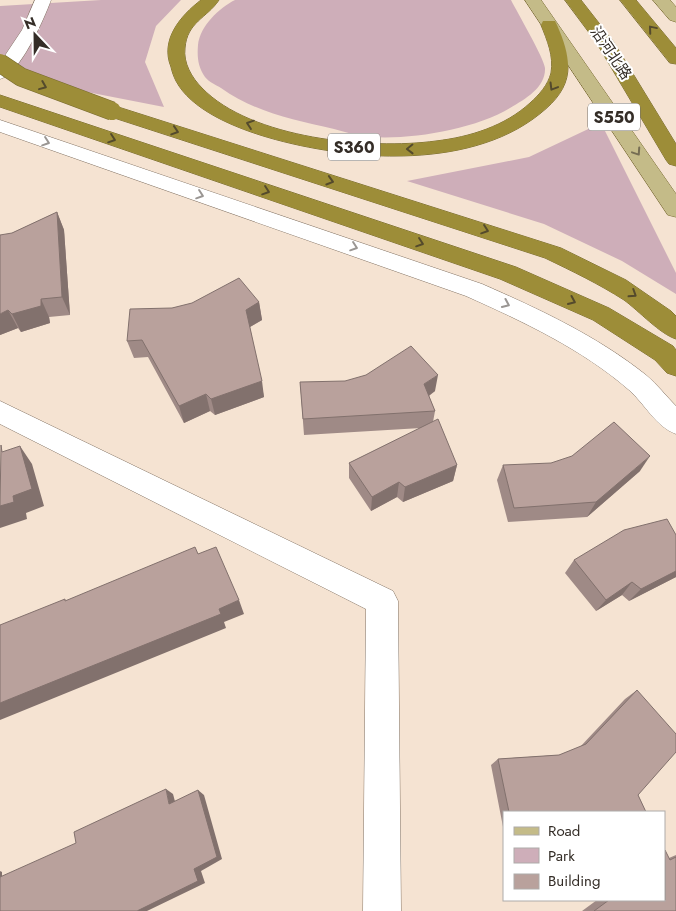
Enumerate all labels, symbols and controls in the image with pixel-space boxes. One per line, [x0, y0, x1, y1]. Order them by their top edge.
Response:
north arrow [10, 10, 60, 60]
text: N [21, 12, 39, 34]
street label: 沿河北路 [585, 22, 637, 84]
one-way arrow [650, 26, 658, 35]
one-way arrow [38, 79, 47, 90]
one-way arrow [550, 82, 560, 91]
road number: S550 [588, 104, 640, 130]
one-way arrow [246, 120, 255, 130]
one-way arrow [170, 126, 179, 136]
one-way arrow [108, 133, 116, 143]
road number: S360 [328, 134, 380, 160]
one-way arrow [41, 136, 50, 146]
one-way arrow [405, 144, 413, 154]
one-way arrow [631, 146, 640, 155]
one-way arrow [325, 176, 333, 186]
one-way arrow [262, 185, 270, 195]
one-way arrow [195, 189, 204, 199]
one-way arrow [480, 224, 489, 234]
one-way arrow [415, 237, 424, 247]
one-way arrow [349, 242, 357, 252]
one-way arrow [628, 288, 637, 298]
one-way arrow [567, 294, 576, 305]
one-way arrow [501, 298, 510, 309]
legend [503, 811, 666, 901]
text: Road [548, 820, 580, 842]
text: Park [548, 845, 575, 867]
text: Building [548, 870, 600, 892]

